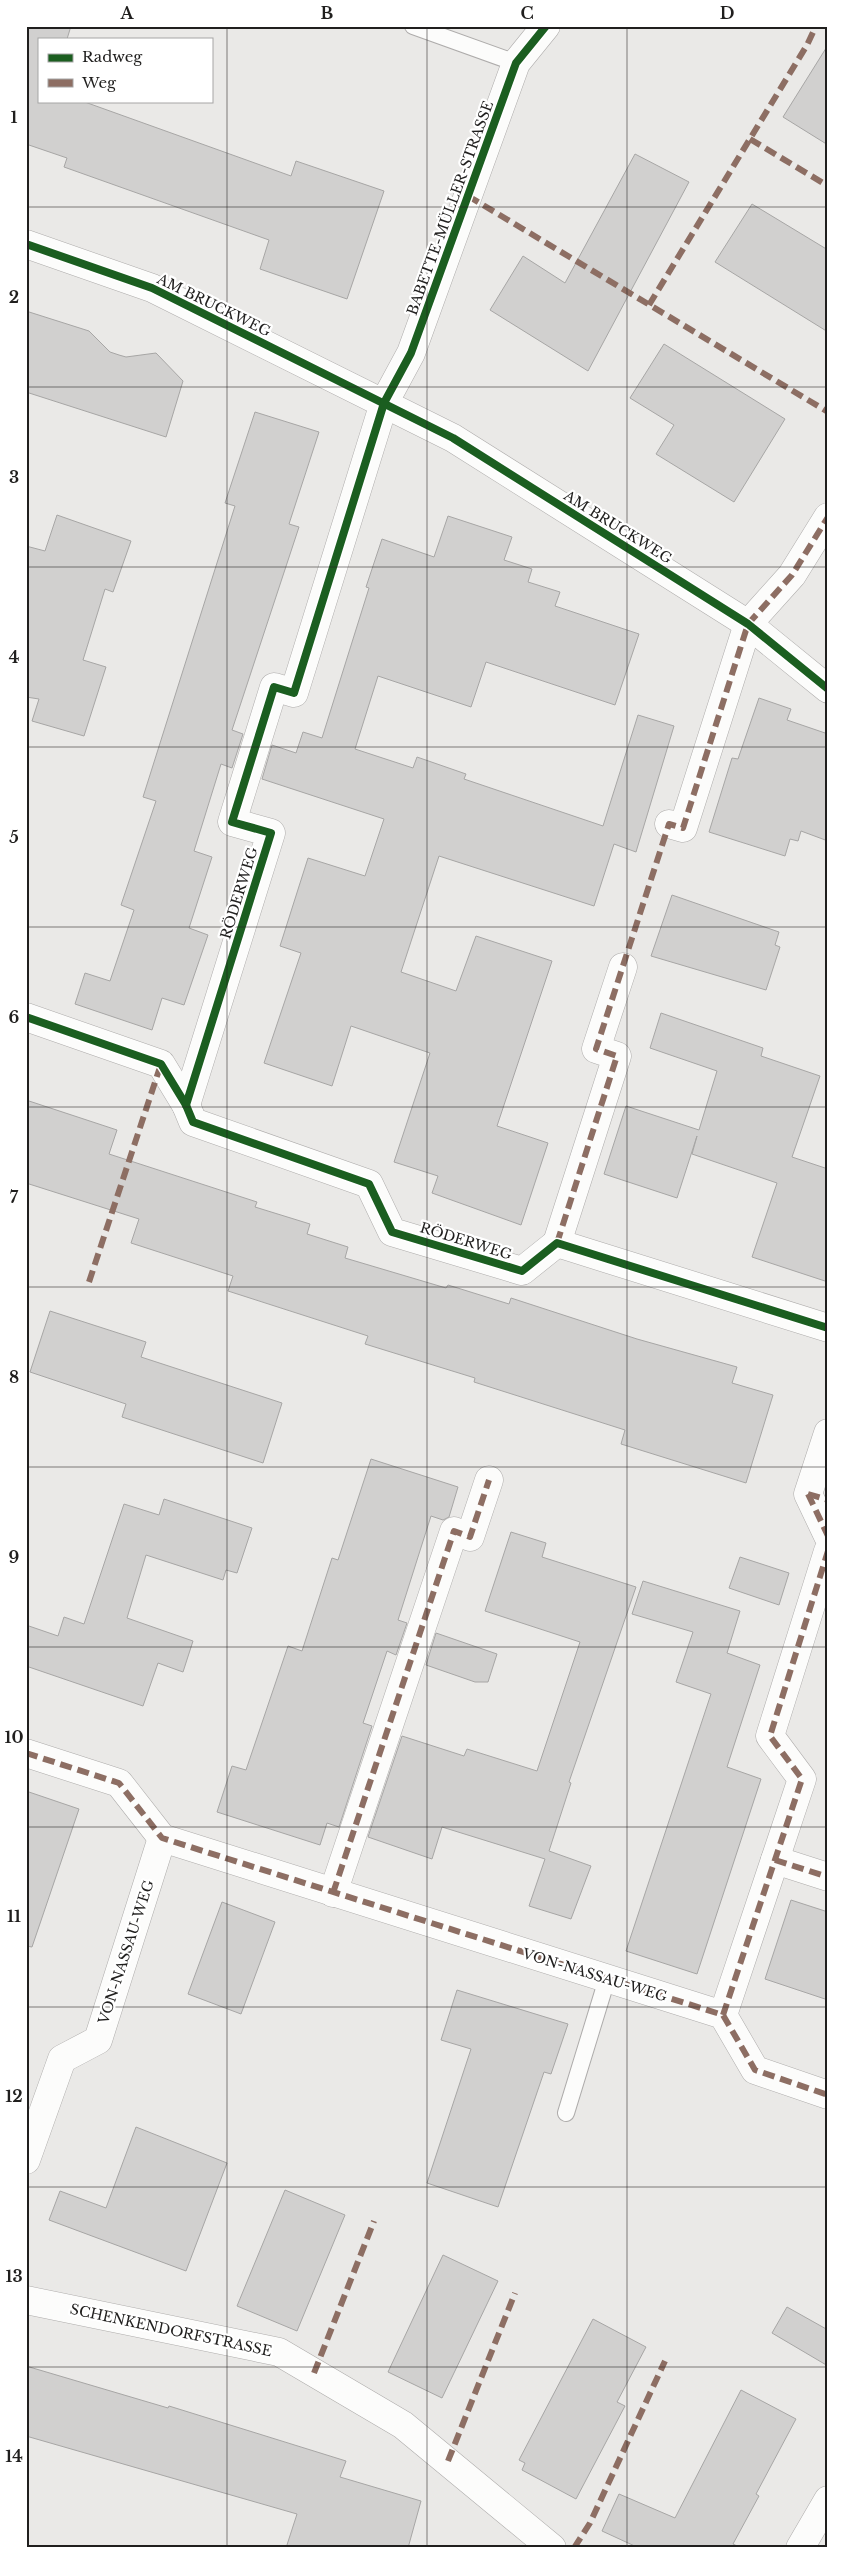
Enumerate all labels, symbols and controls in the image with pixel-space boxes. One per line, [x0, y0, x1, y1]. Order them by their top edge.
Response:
text: A [120, 3, 135, 23]
text: B [321, 3, 334, 23]
text: C [520, 3, 534, 23]
text: D [720, 3, 734, 23]
legend [38, 38, 212, 102]
text: Radweg [82, 47, 143, 66]
text: Weg [81, 73, 117, 92]
street label: BABETTE-MÜLLER-STRASSE [402, 98, 497, 318]
text: 1 [11, 107, 18, 127]
street label: AM BRUCKWEG [153, 269, 274, 340]
text: 2 [9, 287, 19, 307]
text: 3 [9, 467, 19, 487]
street label: AM BRUCKWEG [560, 486, 675, 568]
text: 4 [9, 647, 19, 667]
text: 5 [9, 827, 19, 847]
street label: RÖDERWEG [215, 844, 262, 941]
text: 6 [9, 1007, 20, 1027]
text: 7 [10, 1187, 19, 1207]
street label: RÖDERWEG [418, 1217, 515, 1264]
text: 8 [9, 1367, 19, 1387]
text: 9 [9, 1547, 20, 1567]
text: 10 [4, 1727, 24, 1747]
street label: VON-NASSAU-WEG [94, 1878, 158, 2027]
text: 11 [7, 1906, 21, 1926]
street label: VON-NASSAU-WEG [519, 1944, 670, 2006]
text: 12 [5, 2086, 23, 2106]
text: 13 [5, 2266, 23, 2286]
street label: SCHENKENDORFSTRASSE [68, 2300, 274, 2360]
text: 14 [5, 2446, 23, 2466]

